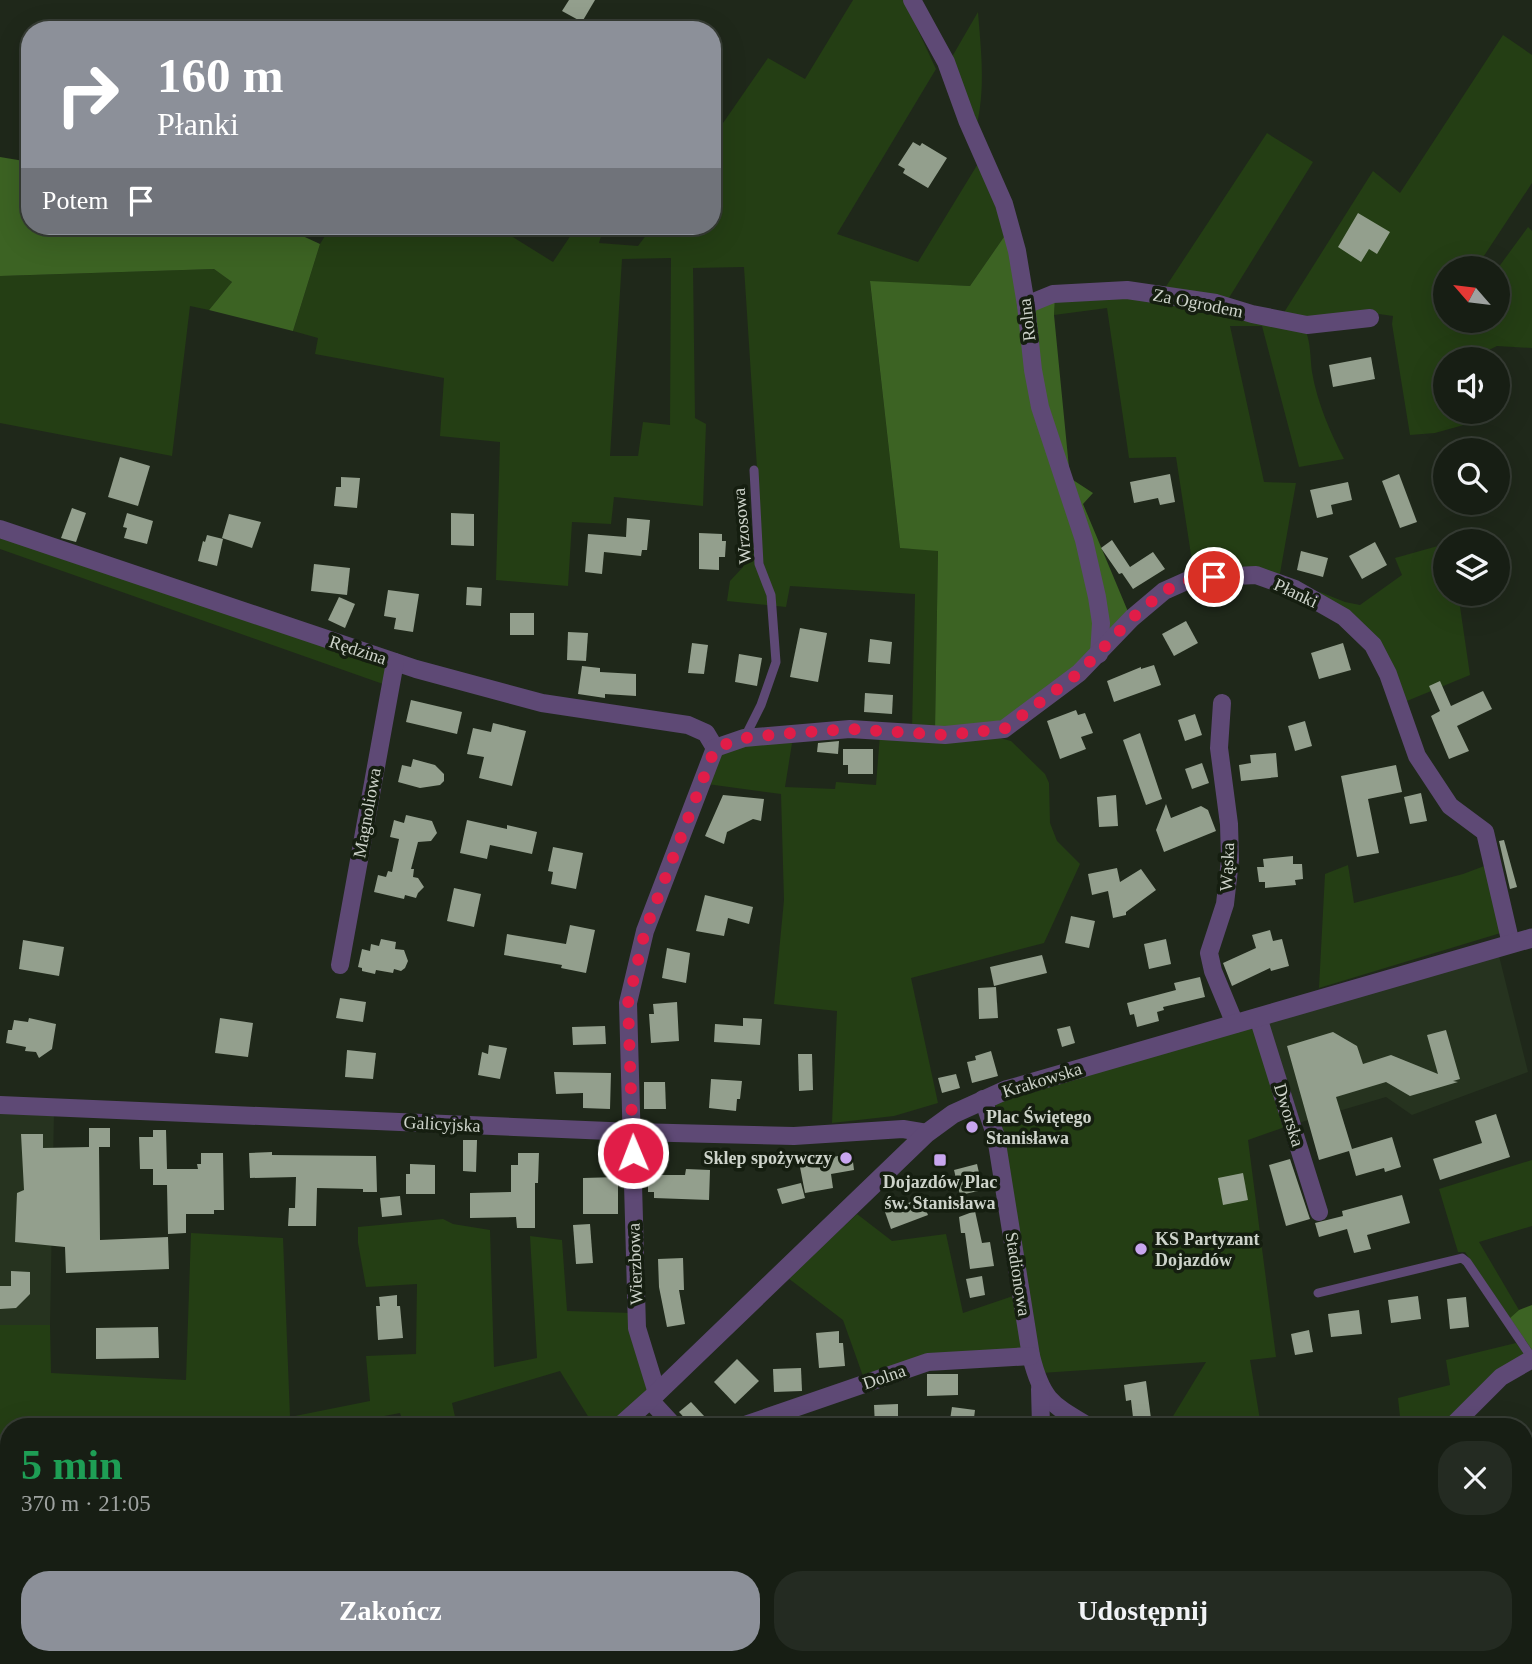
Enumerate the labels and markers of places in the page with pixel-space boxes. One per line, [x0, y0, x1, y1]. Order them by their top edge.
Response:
pin [1184, 547, 1244, 607]
place label: Plac Świętego Stanisława [986, 1106, 1091, 1148]
marker: Plac Świętego Stanisława [964, 1119, 980, 1135]
place label: Sklep spożywczy [703, 1148, 832, 1168]
marker: Sklep spożywczy [838, 1150, 854, 1166]
marker: Dojazdów Plac św. Stanisława [932, 1152, 948, 1168]
place label: Dojazdów Plac św. Stanisława [883, 1172, 997, 1213]
place label: KS Partyzant Dojazdów [1155, 1229, 1259, 1270]
marker: KS Partyzant Dojazdów [1133, 1241, 1149, 1257]

